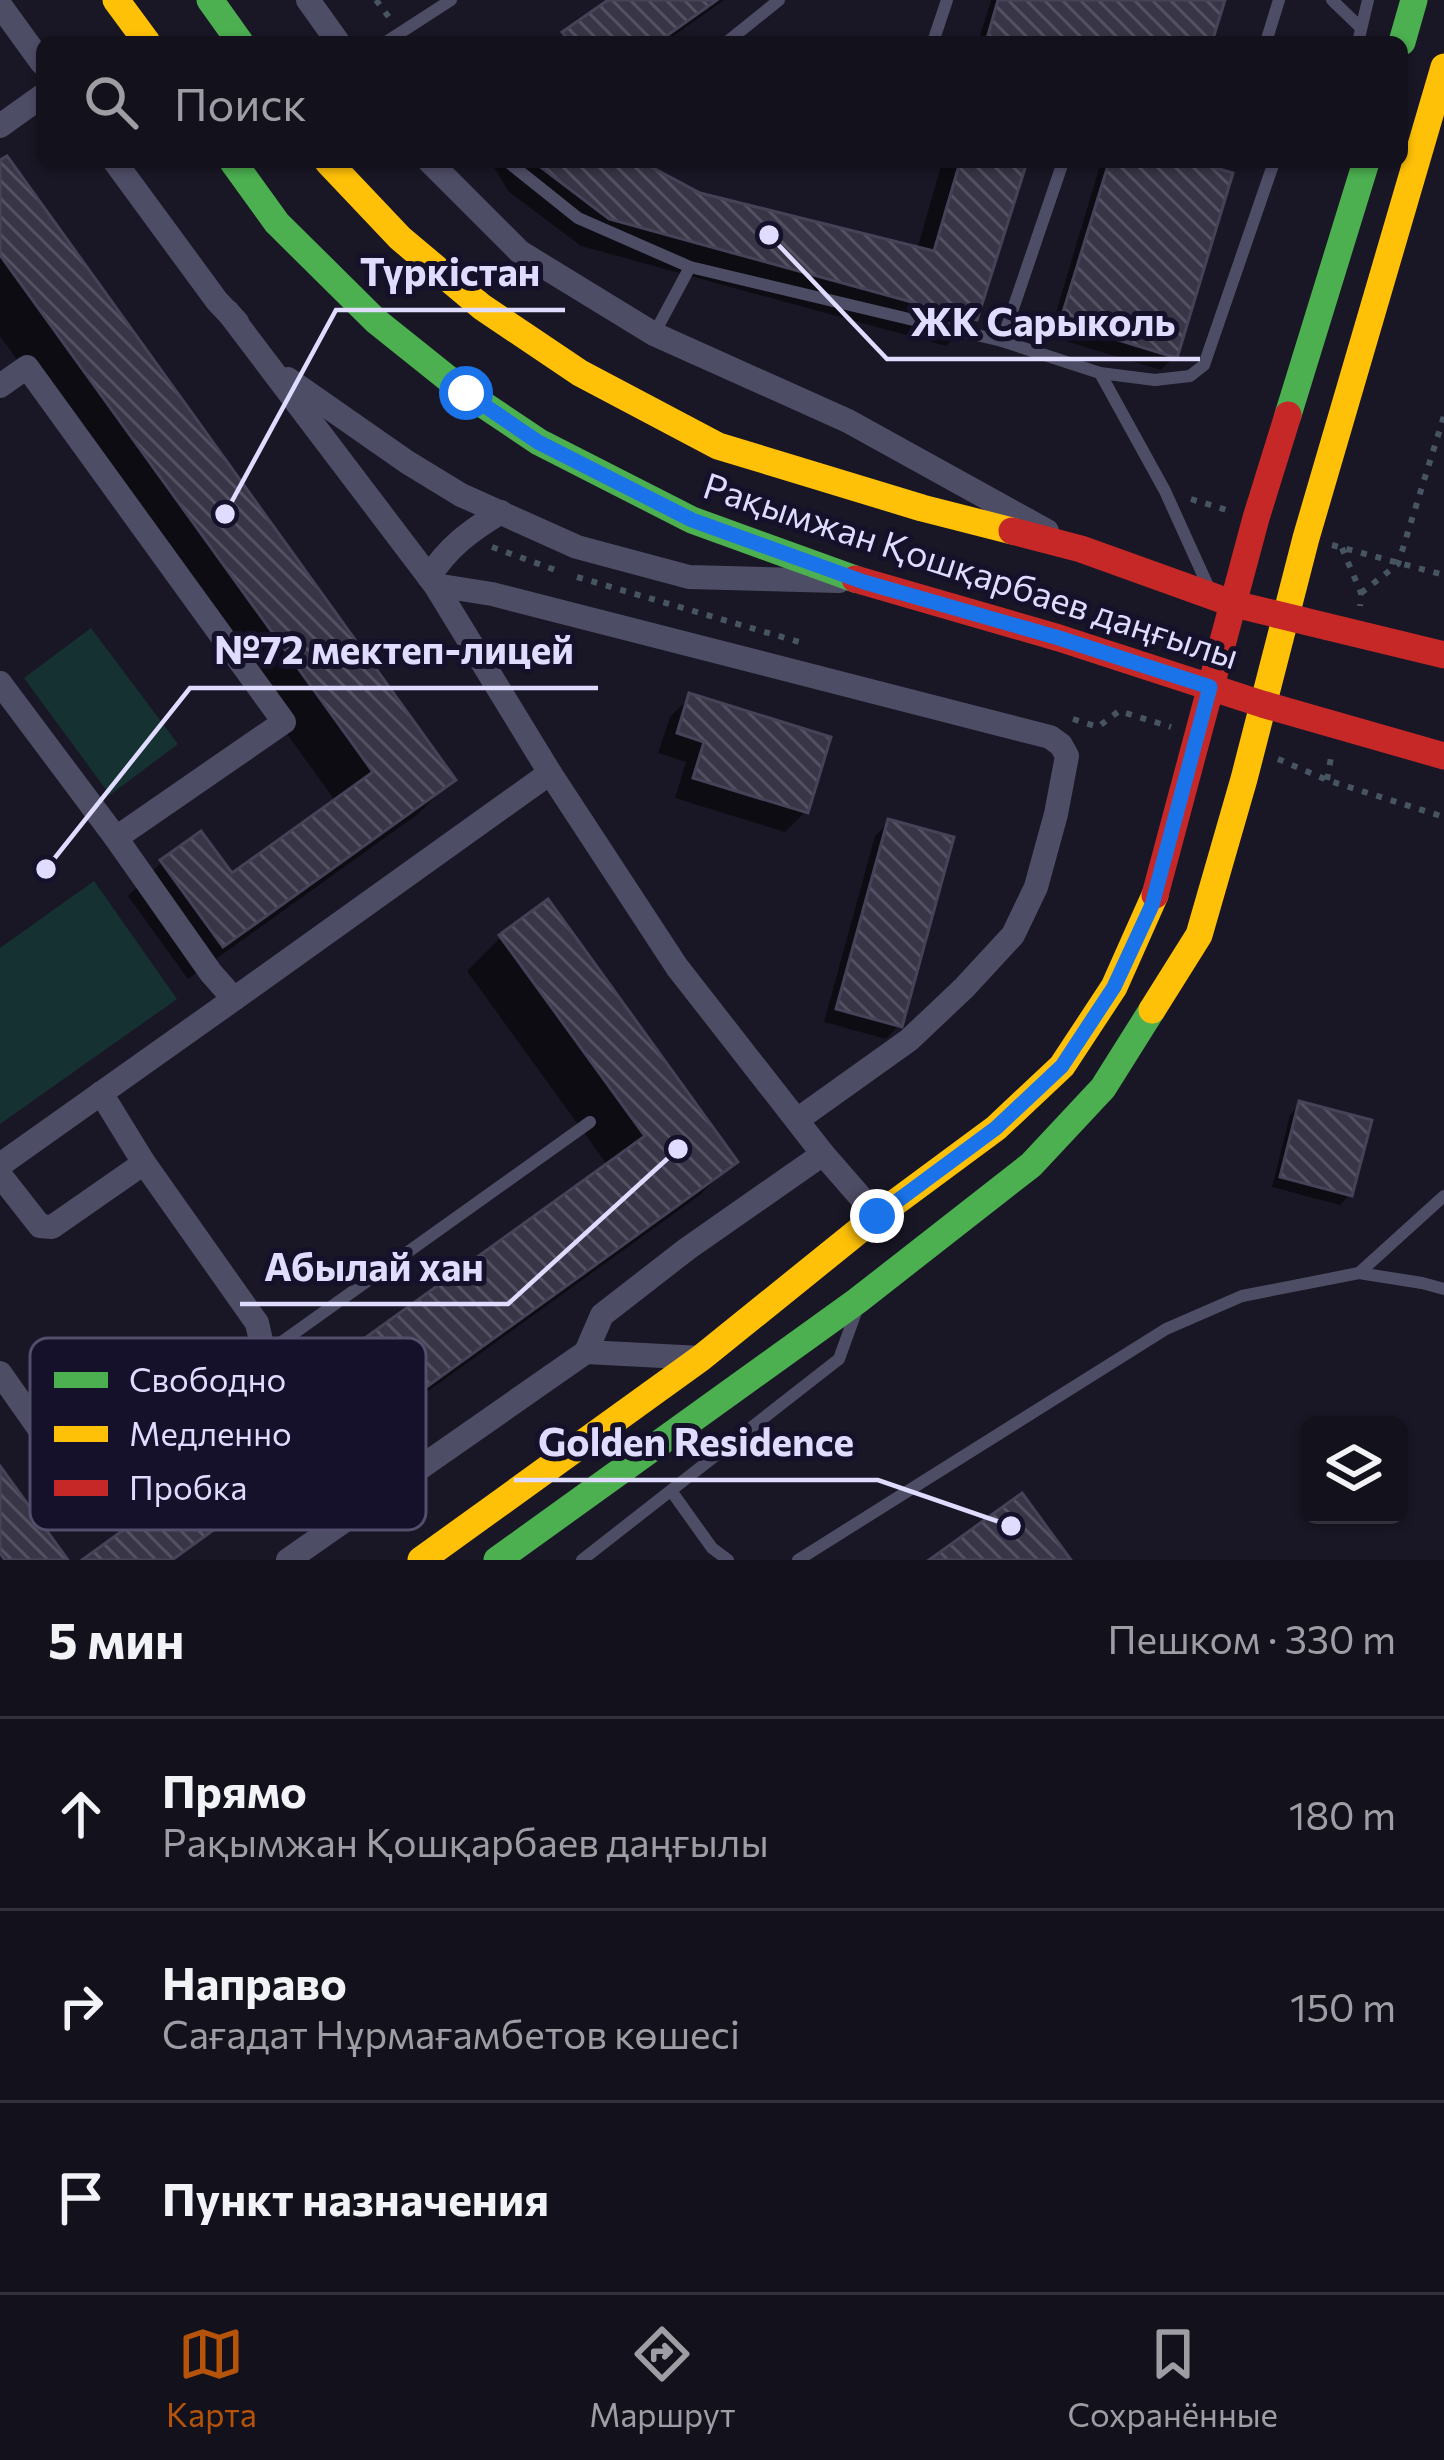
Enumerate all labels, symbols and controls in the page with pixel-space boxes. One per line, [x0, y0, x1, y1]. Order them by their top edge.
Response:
search box [36, 36, 1408, 168]
icon: search [78, 69, 144, 135]
text: Поиск [174, 75, 307, 130]
callout: Түркістан [336, 235, 565, 310]
text: Түркістан [360, 246, 540, 294]
callout: ЖК Сарыколь [887, 284, 1200, 359]
text: ЖК Сарыколь [910, 296, 1176, 344]
route start [439, 366, 493, 420]
street label: Рақымжан Қошқарбаев даңғылы [699, 462, 1245, 677]
callout: №72 мектеп-лицей [190, 613, 598, 688]
text: №72 мектеп-лицей [214, 624, 574, 672]
route end [850, 1189, 904, 1243]
callout: Абылай хан [240, 1229, 508, 1304]
text: Абылай хан [264, 1241, 484, 1289]
legend [30, 1338, 426, 1530]
text: Свободно [129, 1358, 286, 1399]
callout: Golden Residence [514, 1405, 878, 1480]
text: Медленно [129, 1412, 292, 1453]
text: Golden Residence [538, 1416, 854, 1464]
map controls [1300, 1416, 1408, 1524]
button: layers [1300, 1416, 1408, 1524]
text: Пробка [129, 1466, 247, 1507]
text: 5 мин [48, 1607, 185, 1670]
text: Пешком · 330 m [1108, 1614, 1396, 1662]
text: Прямо [162, 1762, 307, 1817]
icon: ahead [48, 1781, 114, 1847]
text: 180 m [1289, 1790, 1396, 1838]
text: Рақымжан Қошқарбаев даңғылы [162, 1817, 769, 1865]
text: Направо [162, 1954, 347, 2009]
icon: right [48, 1973, 114, 2039]
text: 150 m [1290, 1982, 1396, 2030]
text: Сағадат Нұрмағамбетов көшесі [162, 2009, 740, 2057]
icon: arrive [48, 2165, 114, 2231]
text: Пункт назначения [162, 2170, 549, 2225]
tab: Карта [166, 2321, 257, 2434]
tab: Маршрут [589, 2321, 735, 2434]
tab: Сохранённые [1067, 2321, 1278, 2434]

